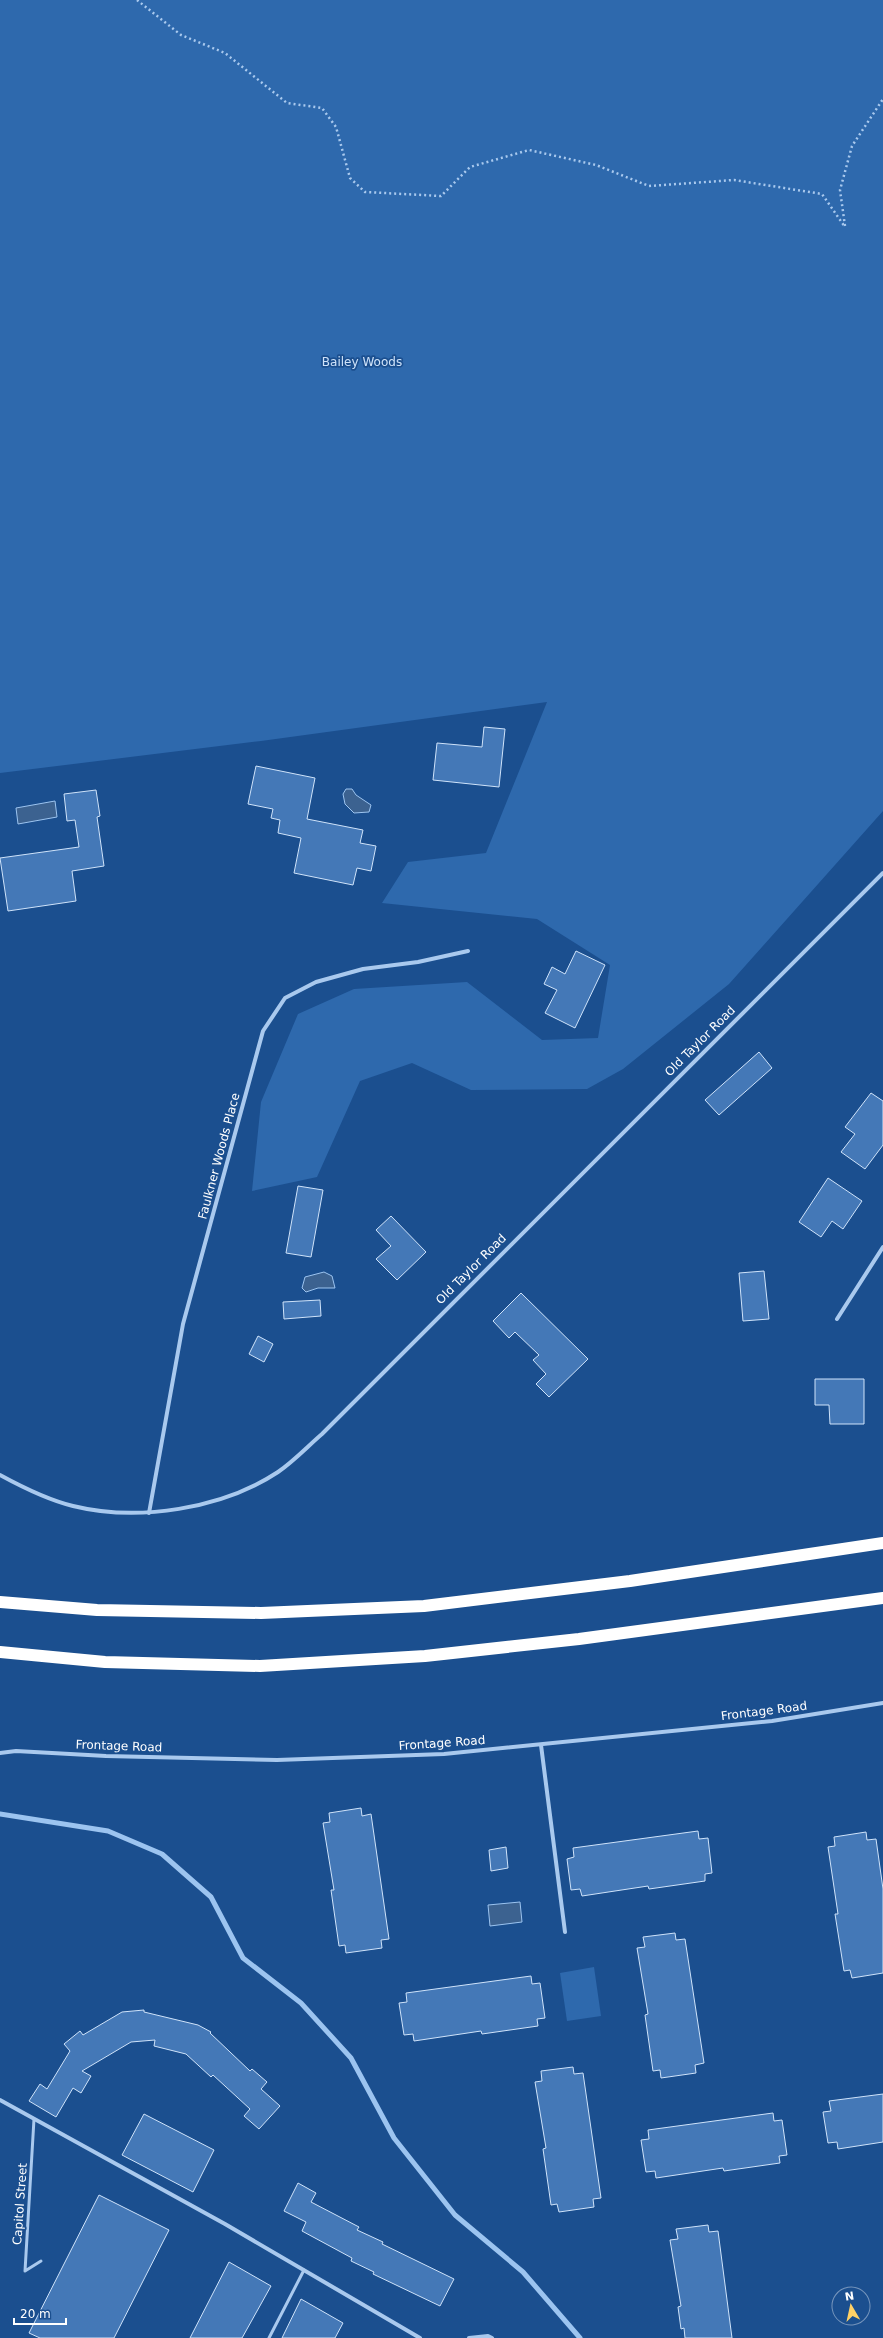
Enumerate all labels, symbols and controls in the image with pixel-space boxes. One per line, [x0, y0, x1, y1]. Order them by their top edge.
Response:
park label: Bailey Woods [322, 355, 402, 369]
street label: Old Taylor Road [662, 1003, 738, 1079]
street label: Faulkner Woods Place [195, 1091, 243, 1221]
street label: Old Taylor Road [433, 1231, 509, 1307]
street label: Frontage Road [720, 1699, 808, 1723]
street label: Frontage Road [398, 1733, 486, 1753]
street label: Frontage Road [75, 1737, 163, 1755]
street label: Capitol Street [10, 2162, 30, 2246]
north arrow [831, 2286, 871, 2326]
text: N [844, 2289, 855, 2304]
scale bar [14, 2300, 66, 2326]
text: 20 m [20, 2307, 51, 2321]

